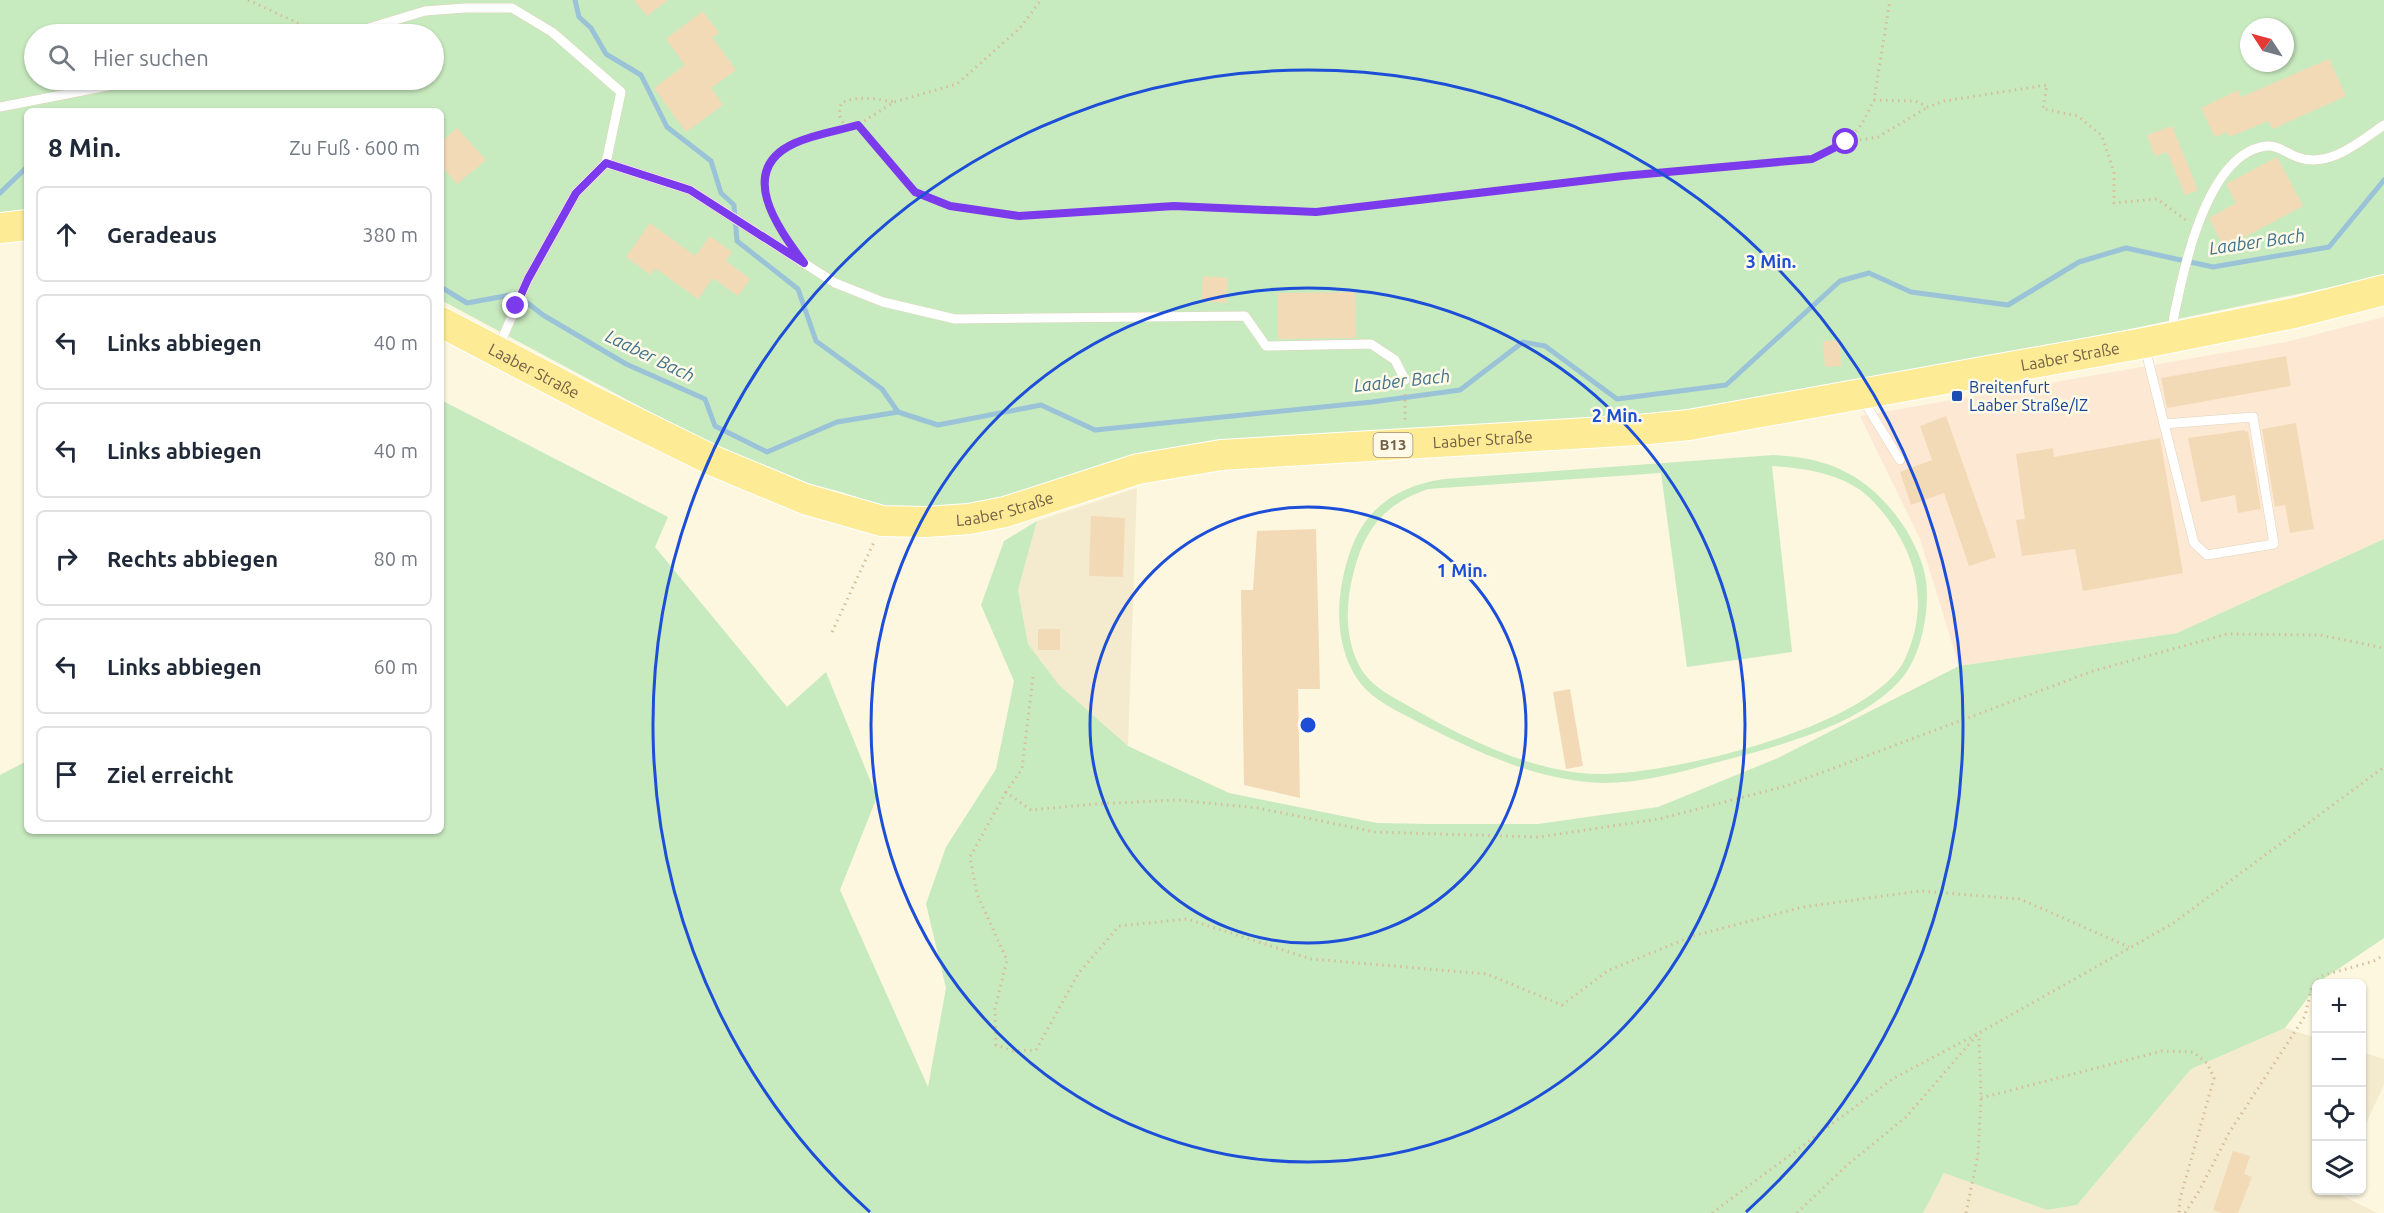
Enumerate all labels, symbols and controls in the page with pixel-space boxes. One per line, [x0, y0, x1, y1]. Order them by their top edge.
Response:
north arrow [2240, 18, 2294, 72]
search box [24, 24, 444, 90]
icon: search [45, 41, 78, 74]
text: Hier suchen [93, 45, 209, 70]
route start [1832, 128, 1858, 154]
text: 8 Min. [48, 133, 121, 162]
text: Zu Fuß · 600 m [289, 136, 420, 159]
icon: ahead [50, 218, 83, 251]
text: Geradeaus [107, 222, 217, 247]
text: 380 m [362, 223, 418, 246]
water label: Laaber Bach [2208, 224, 2306, 258]
text: 3 Min. [1746, 251, 1796, 271]
route end [502, 292, 528, 318]
water label: Laaber Bach [603, 325, 698, 385]
icon: left [50, 326, 83, 359]
text: Links abbiegen [107, 330, 262, 355]
text: 40 m [374, 331, 418, 354]
street label: Laaber Straße [486, 339, 583, 402]
street label: Laaber Straße [2019, 339, 2121, 374]
water label: Laaber Bach [1353, 365, 1451, 395]
place label: Breitenfurt Laaber Straße/IZ [1969, 378, 2088, 414]
marker: Breitenfurt Laaber Straße/IZ [1950, 389, 1964, 403]
text: 2 Min. [1592, 405, 1642, 425]
street label: Laaber Straße [1432, 427, 1533, 451]
road number: B13 [1374, 433, 1412, 457]
icon: left [50, 434, 83, 467]
text: Links abbiegen [107, 438, 262, 463]
text: 40 m [374, 439, 418, 462]
street label: Laaber Straße [955, 488, 1056, 529]
icon: right [50, 542, 83, 575]
text: Rechts abbiegen [107, 546, 278, 571]
text: 80 m [374, 547, 418, 570]
text: 1 Min. [1437, 560, 1487, 580]
icon: left [50, 650, 83, 683]
text: Links abbiegen [107, 654, 262, 679]
text: 60 m [374, 655, 418, 678]
centre of rings [1298, 715, 1318, 735]
icon: arrive [50, 758, 83, 791]
text: Ziel erreicht [107, 762, 234, 787]
map controls [2312, 979, 2366, 1195]
button: + [2312, 979, 2366, 1033]
button: − [2312, 1033, 2366, 1087]
button: locate [2312, 1087, 2366, 1141]
button: layers [2312, 1141, 2366, 1195]

